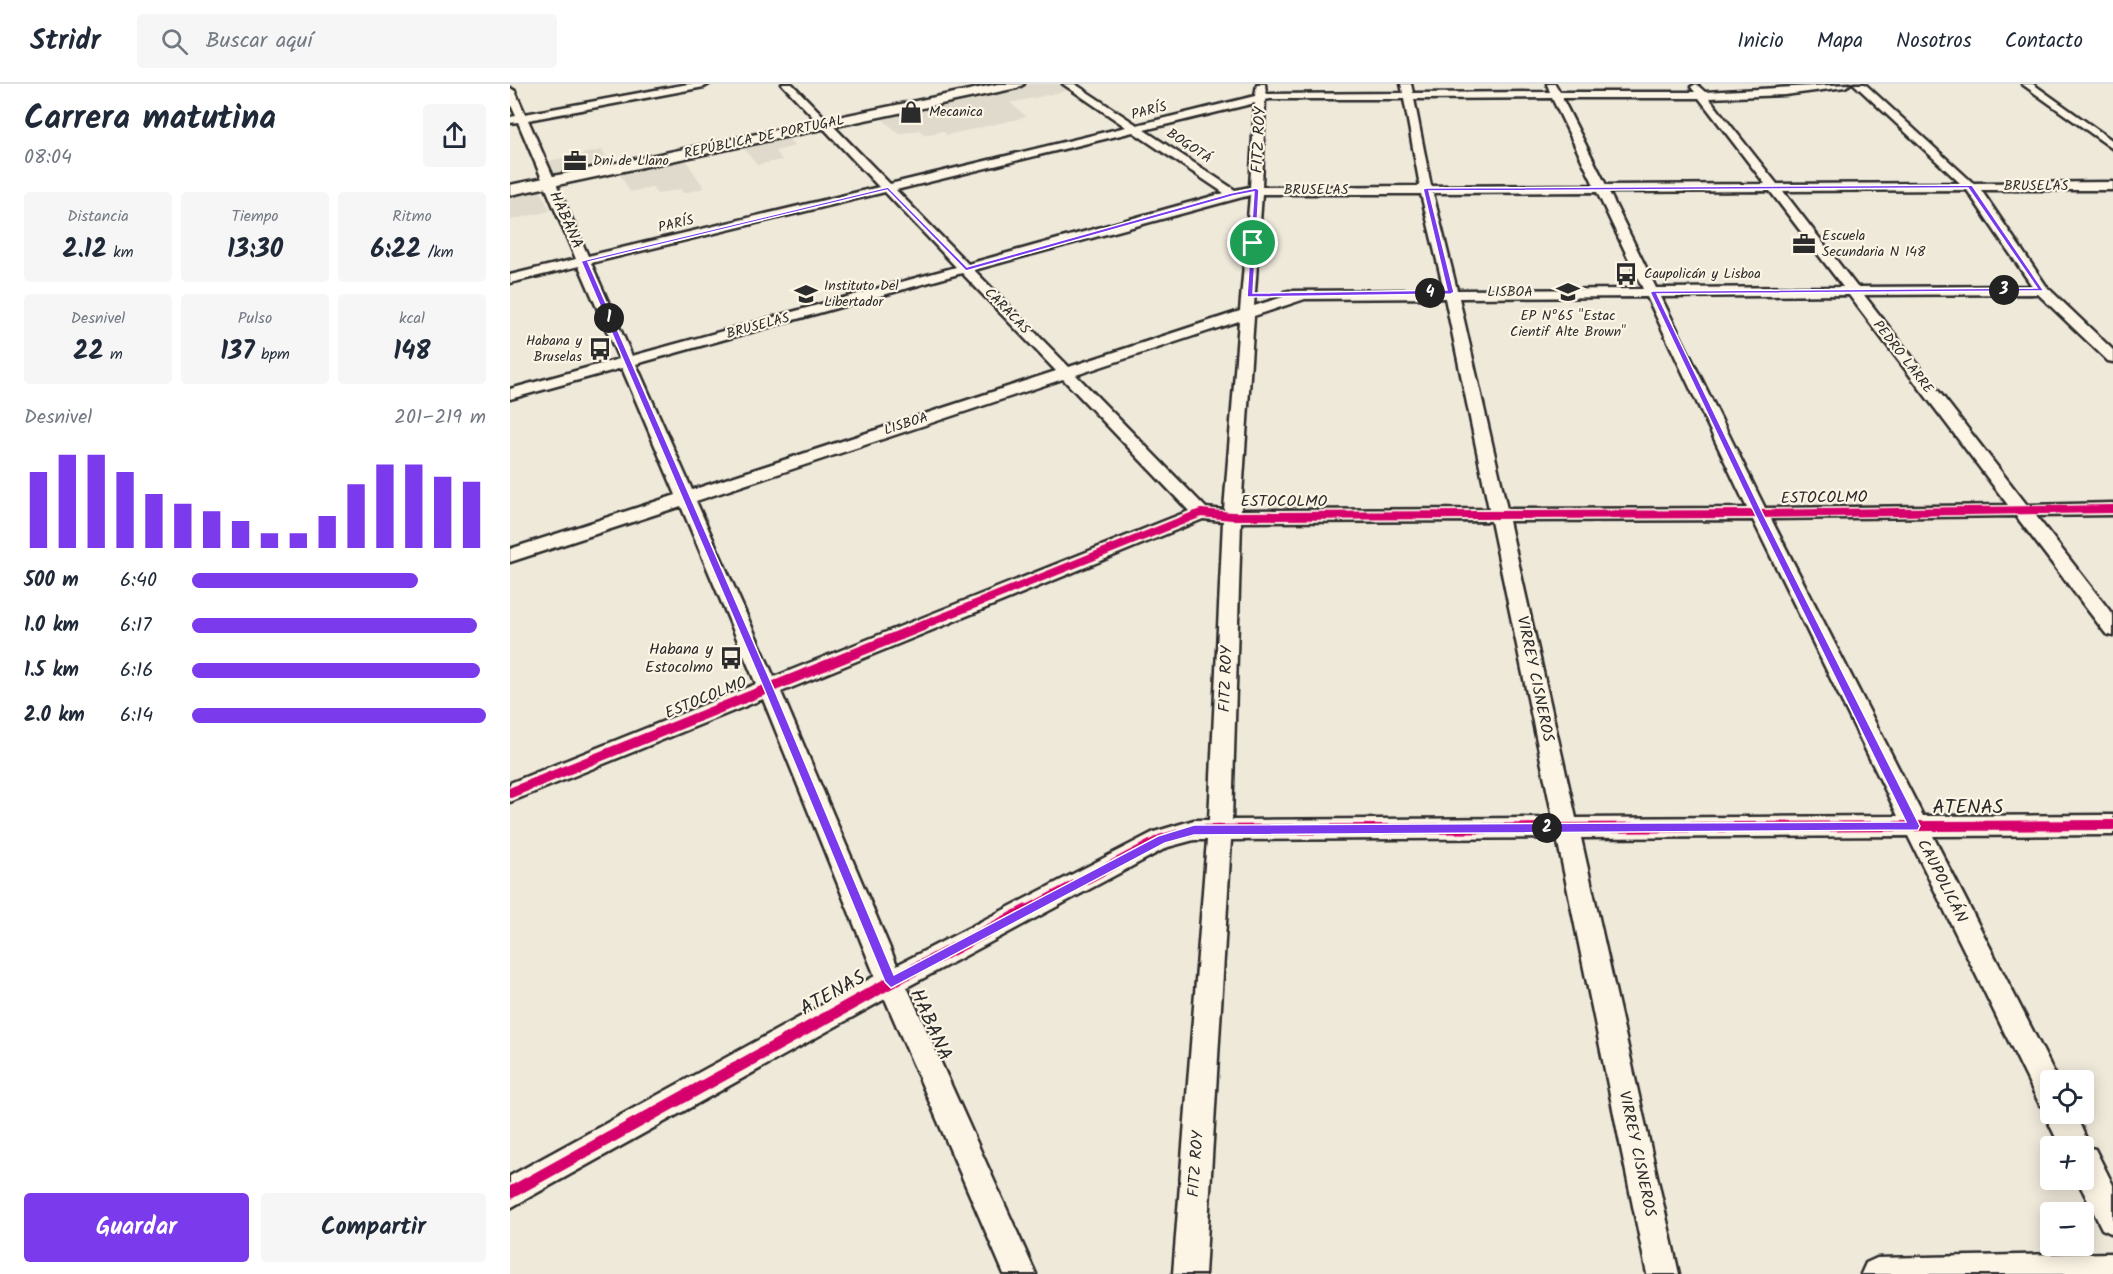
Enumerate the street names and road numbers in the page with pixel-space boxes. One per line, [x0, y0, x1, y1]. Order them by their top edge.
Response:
street label: PARÍS [1129, 96, 1170, 126]
street label: FITZ ROY [1245, 105, 1273, 174]
street label: REPÚBLICA DE PORTUGAL [682, 109, 846, 165]
street label: BOGOTÁ [1162, 123, 1216, 169]
street label: BRUSELAS [2004, 175, 2069, 197]
street label: BRUSELAS [1284, 179, 1349, 201]
street label: HABANA [542, 187, 590, 253]
street label: PARÍS [656, 209, 697, 239]
street label: LISBOA [1487, 281, 1533, 303]
street label: CARACAS [979, 283, 1035, 340]
street label: BRUSELAS [724, 307, 793, 345]
street label: PEDRO LARRE [1867, 316, 1939, 399]
street label: LISBOA [881, 407, 931, 441]
street label: ESTOCOLMO [1780, 485, 1868, 511]
street label: ESTOCOLMO [1241, 489, 1328, 514]
street label: VIRREY CISNEROS [1509, 614, 1561, 745]
street label: FITZ ROY [1212, 644, 1240, 713]
street label: ESTOCOLMO [661, 670, 751, 726]
street label: ATENAS [1933, 792, 2004, 824]
street label: CAUPOLICÁN [1910, 835, 1974, 927]
street label: ATENAS [794, 963, 872, 1025]
street label: HABANA [900, 984, 960, 1066]
street label: VIRREY CISNEROS [1611, 1089, 1663, 1220]
street label: FITZ ROY [1181, 1129, 1211, 1198]

